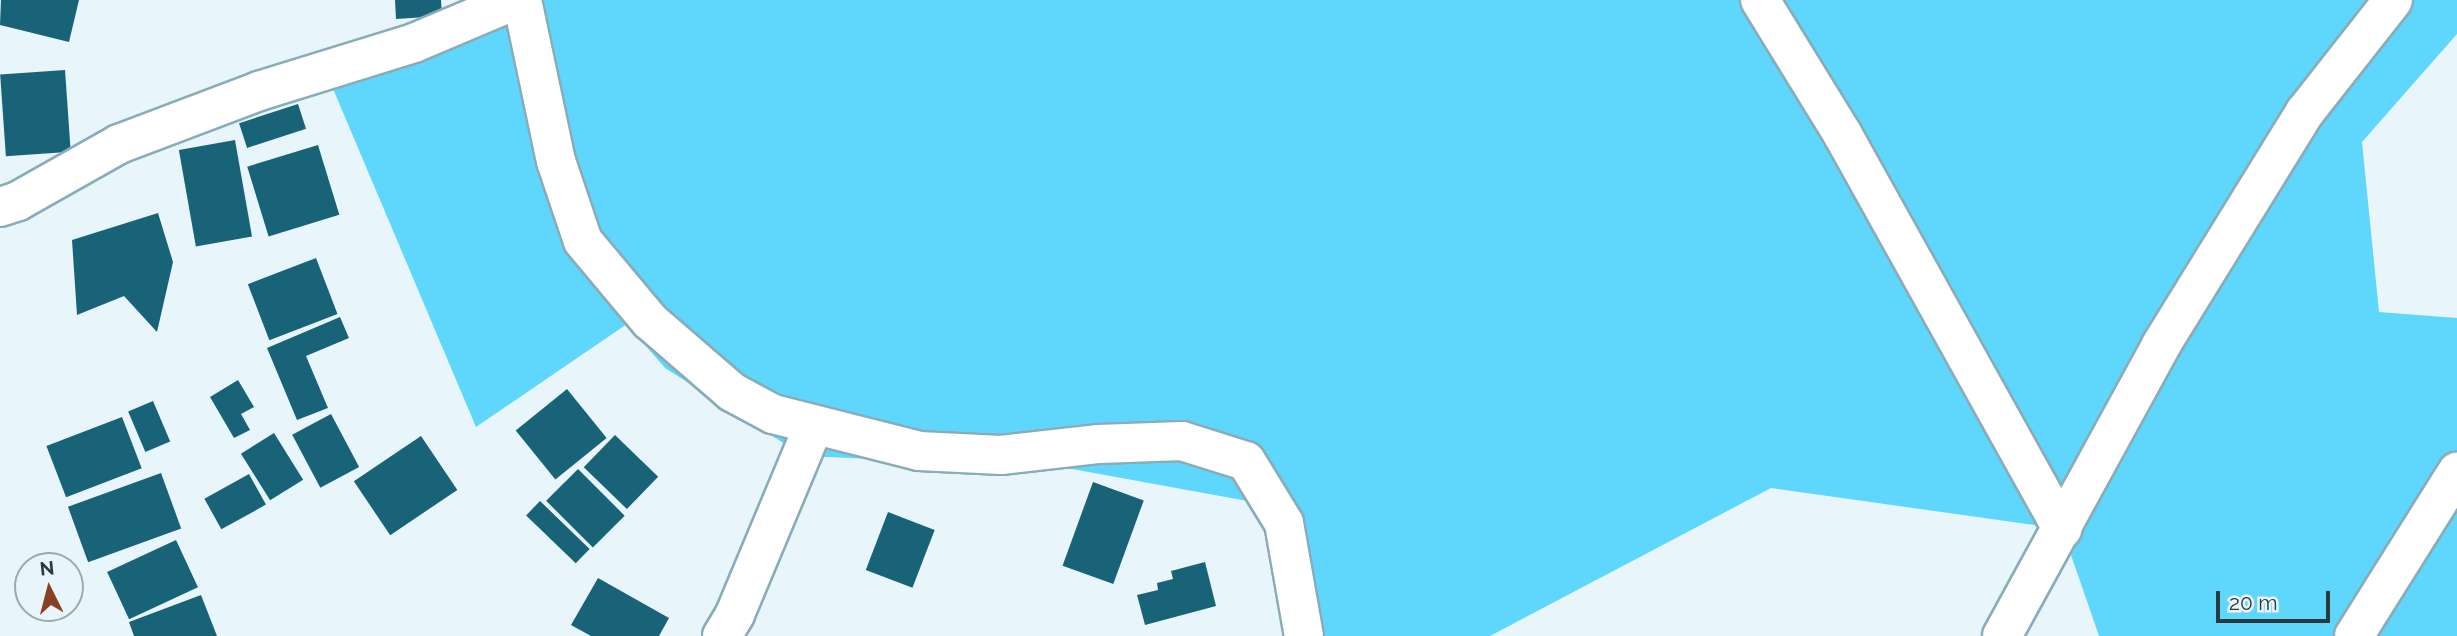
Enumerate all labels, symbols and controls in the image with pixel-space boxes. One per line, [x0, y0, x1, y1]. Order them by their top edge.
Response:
north arrow [14, 552, 84, 622]
text: N [39, 556, 55, 580]
scale bar [2219, 576, 2333, 620]
text: 20 m [2229, 590, 2277, 615]

